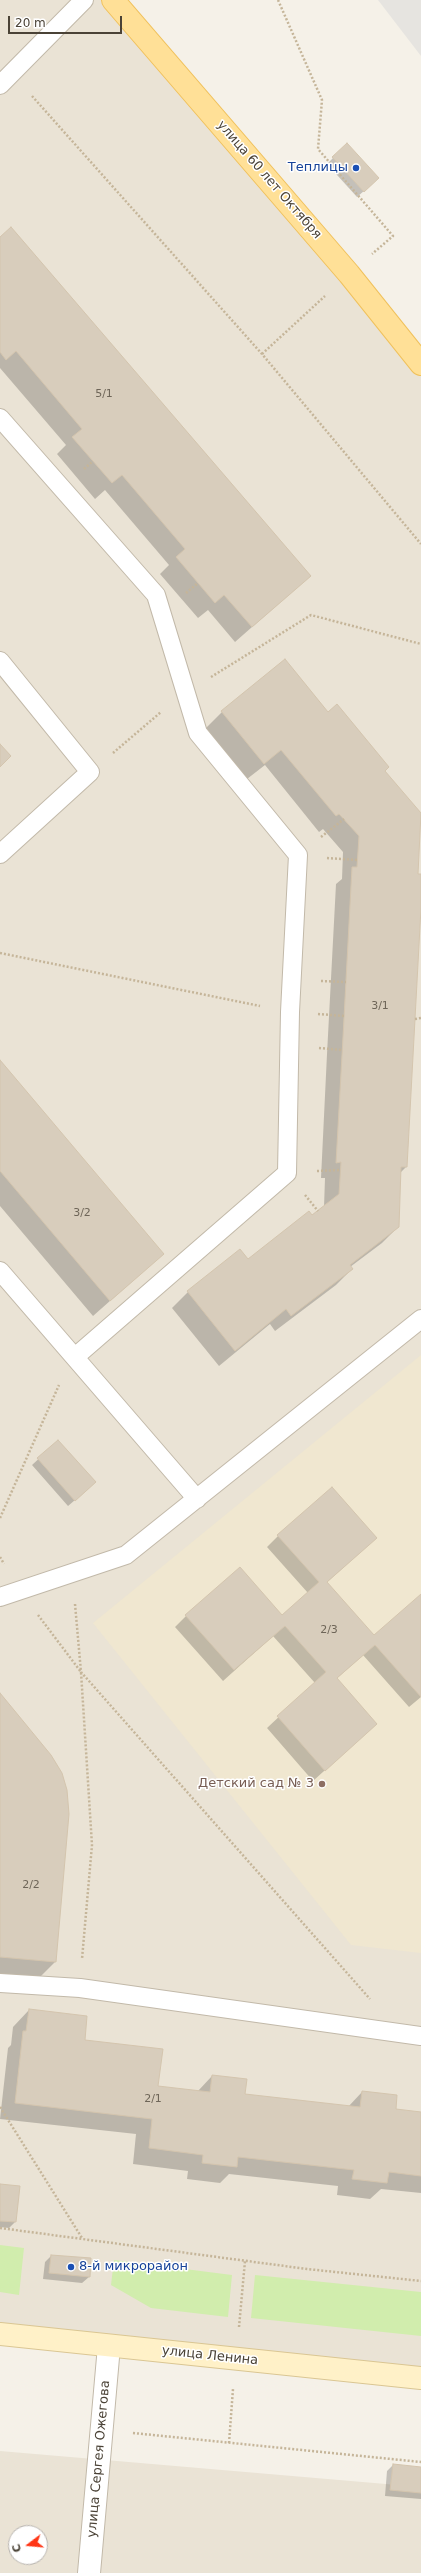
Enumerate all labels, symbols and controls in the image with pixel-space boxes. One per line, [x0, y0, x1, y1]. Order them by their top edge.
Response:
scale bar [10, 8, 124, 34]
text: 20 m [15, 16, 46, 30]
street label: улица 60 лет Октября [213, 118, 325, 242]
place label: Теплицы [288, 160, 348, 176]
marker: Теплицы [351, 163, 361, 173]
house number: 5/1 [95, 387, 113, 401]
house number: 3/1 [371, 999, 389, 1013]
house number: 3/2 [73, 1206, 91, 1220]
house number: 2/3 [320, 1623, 338, 1637]
place label: Детский сад № 3 [198, 1776, 314, 1792]
marker: Детский сад № 3 [317, 1779, 327, 1789]
house number: 2/2 [22, 1878, 40, 1892]
house number: 2/1 [144, 2092, 162, 2106]
place label: 8-й микрорайон [79, 2259, 188, 2275]
marker: 8-й микрорайон [66, 2262, 76, 2272]
street label: улица Ленина [161, 2343, 259, 2369]
street label: улица Сергея Ожегова [84, 2380, 114, 2538]
north arrow [8, 2525, 48, 2565]
text: С [10, 2543, 24, 2554]

